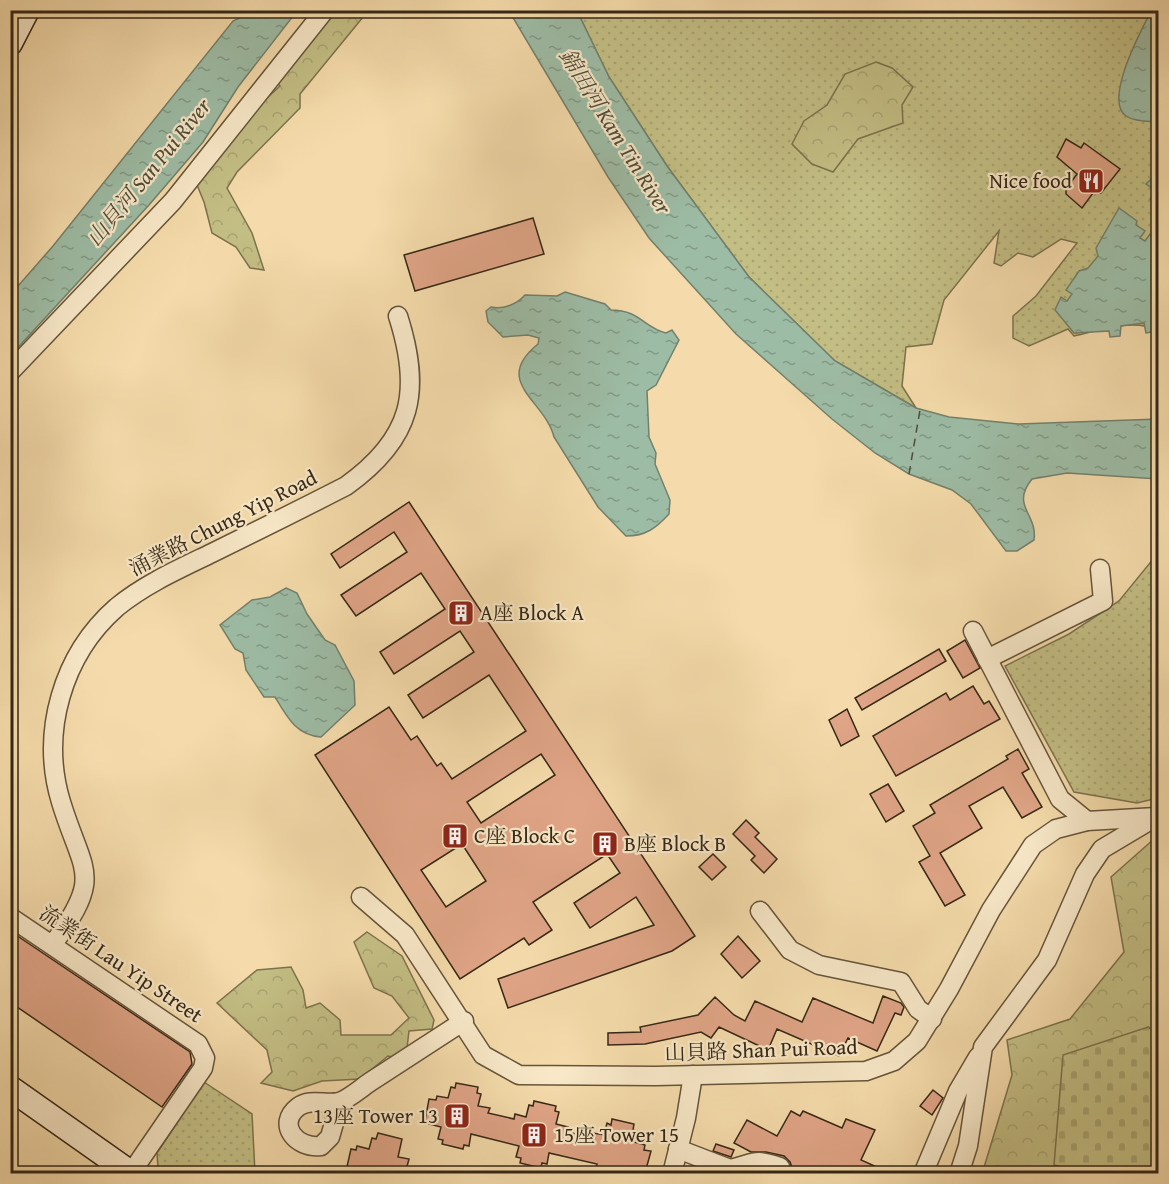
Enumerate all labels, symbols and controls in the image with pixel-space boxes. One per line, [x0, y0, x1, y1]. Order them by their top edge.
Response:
water label: 錦田河 Kam Tin River [552, 42, 680, 221]
water label: 山貝河 San Pui River [78, 90, 218, 253]
place label: Nice food [989, 165, 1073, 196]
restaurant icon: Nice food [1076, 166, 1106, 196]
street label: 涌業路 Chung Yip Road [123, 461, 323, 583]
place label: A座 Block A [480, 597, 584, 628]
building icon: A座 Block A [446, 598, 476, 628]
place label: C座 Block C [474, 820, 575, 851]
building icon: C座 Block C [440, 821, 470, 851]
place label: B座 Block B [624, 828, 726, 859]
building icon: B座 Block B [590, 829, 620, 859]
street label: 流業街 Lau Yip Street [33, 897, 210, 1030]
street label: 山貝路 Shan Pui Road [664, 1031, 859, 1068]
place label: 13座 Tower 13 [313, 1100, 438, 1131]
building icon: 13座 Tower 13 [442, 1101, 472, 1131]
place label: 15座 Tower 15 [554, 1119, 679, 1150]
building icon: 15座 Tower 15 [519, 1120, 549, 1150]

